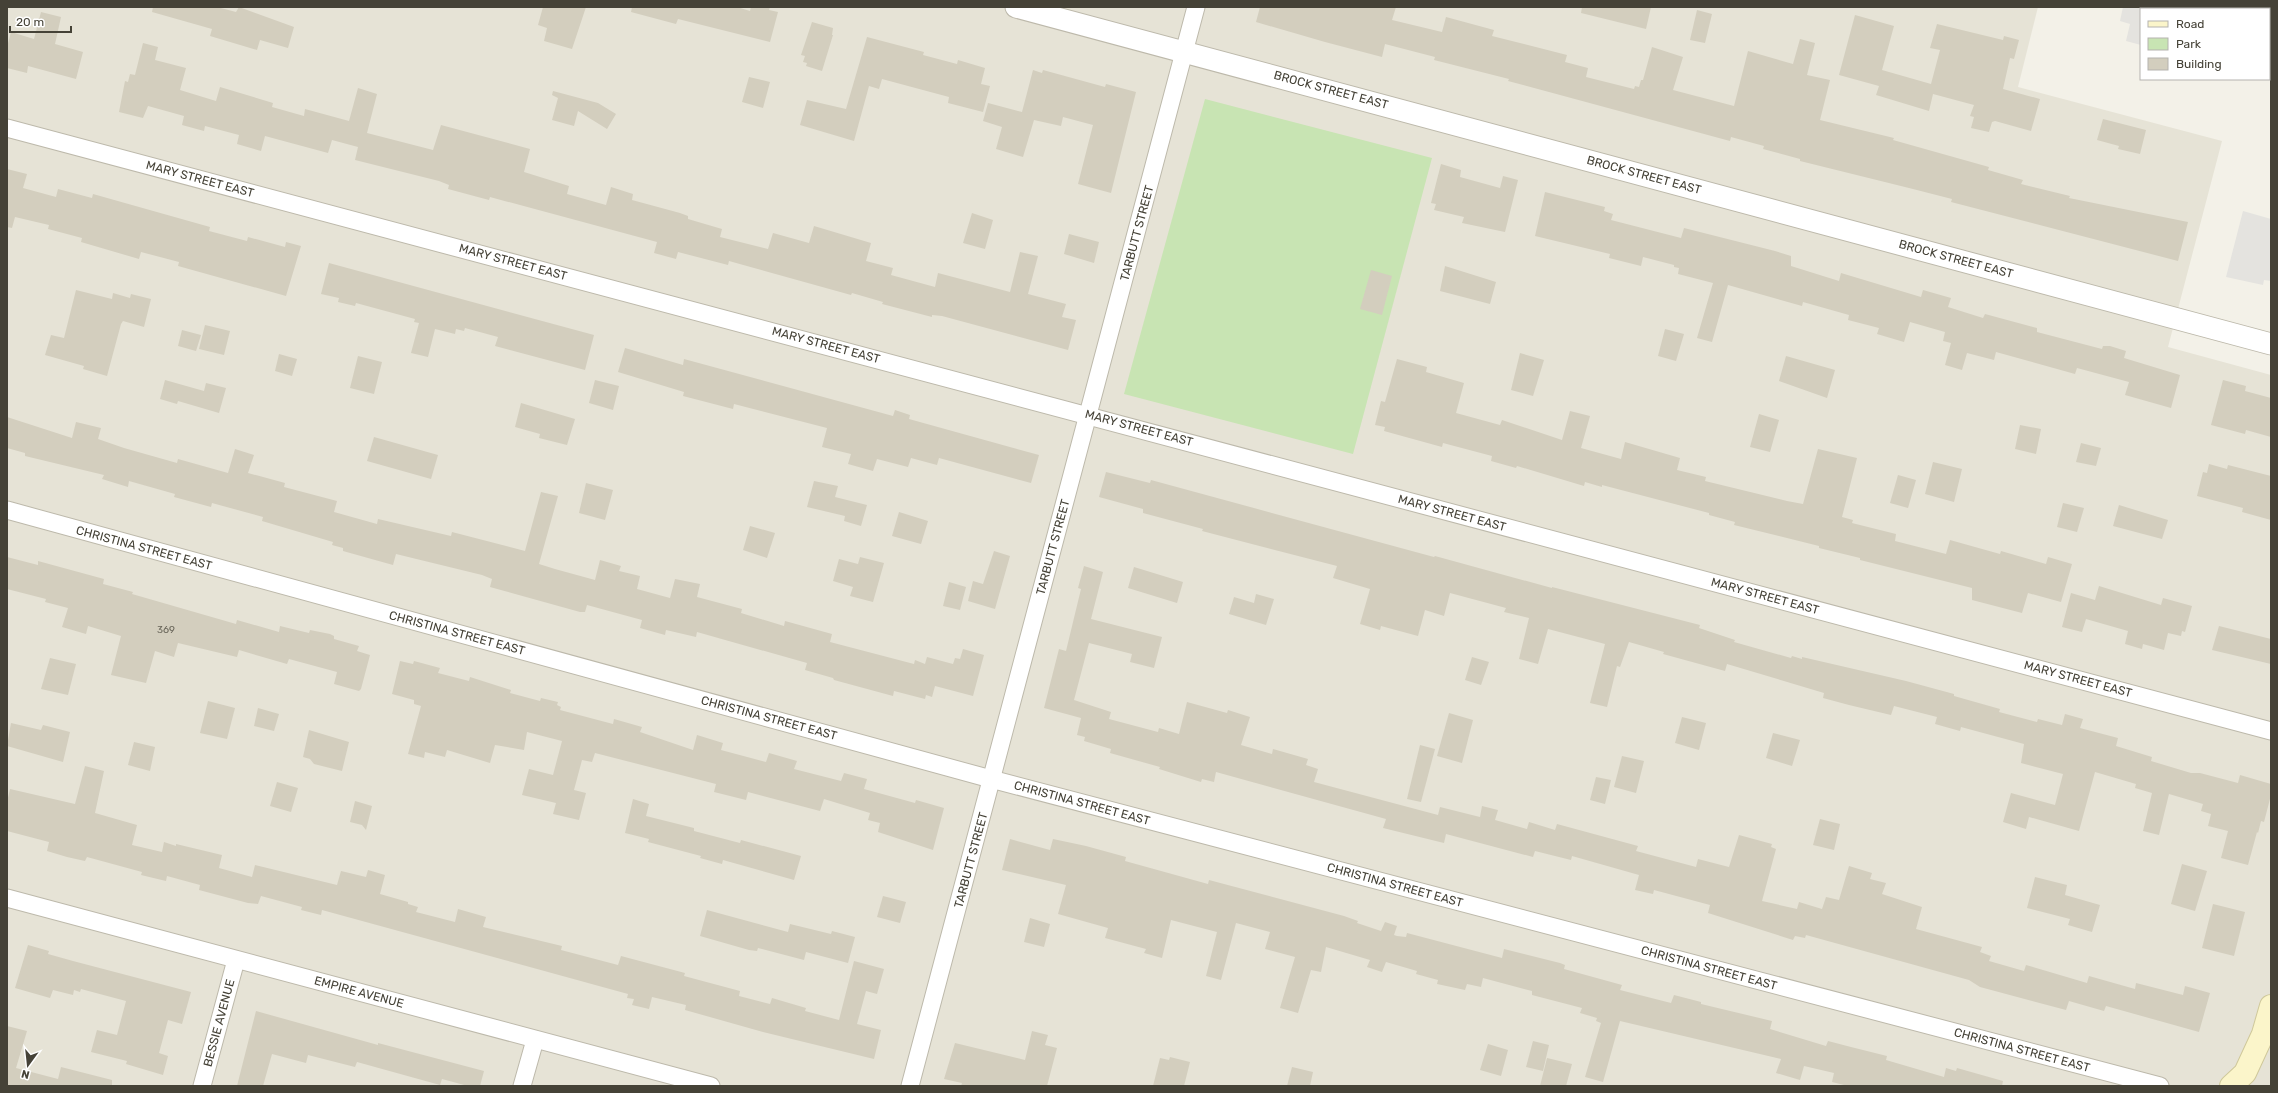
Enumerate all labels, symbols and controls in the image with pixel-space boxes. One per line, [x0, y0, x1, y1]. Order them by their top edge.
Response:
scale bar [10, 8, 71, 34]
legend [2140, 8, 2270, 80]
text: 20 m [16, 15, 44, 29]
text: Road [2176, 17, 2204, 31]
text: Park [2176, 37, 2202, 51]
text: Building [2176, 57, 2222, 71]
street label: BROCK STREET EAST [1272, 68, 1390, 112]
street label: BROCK STREET EAST [1585, 153, 1703, 197]
street label: MARY STREET EAST [144, 158, 256, 200]
street label: TARBUTT STREET [1117, 184, 1157, 282]
street label: BROCK STREET EAST [1897, 237, 2015, 281]
street label: MARY STREET EAST [457, 241, 569, 283]
street label: MARY STREET EAST [770, 324, 882, 366]
street label: MARY STREET EAST [1083, 407, 1195, 449]
street label: MARY STREET EAST [1396, 492, 1508, 534]
street label: TARBUTT STREET [1033, 498, 1073, 596]
street label: CHRISTINA STREET EAST [75, 523, 214, 573]
street label: MARY STREET EAST [1709, 575, 1821, 617]
street label: CHRISTINA STREET EAST [388, 608, 527, 658]
house number: 369 [157, 624, 175, 636]
street label: MARY STREET EAST [2022, 658, 2134, 700]
street label: CHRISTINA STREET EAST [700, 693, 839, 743]
street label: CHRISTINA STREET EAST [1013, 778, 1152, 828]
street label: TARBUTT STREET [951, 811, 991, 909]
street label: CHRISTINA STREET EAST [1326, 860, 1465, 910]
street label: CHRISTINA STREET EAST [1640, 943, 1779, 993]
street label: EMPIRE AVENUE [313, 973, 405, 1011]
street label: BESSIE AVENUE [201, 978, 237, 1068]
street label: CHRISTINA STREET EAST [1953, 1025, 2092, 1075]
north arrow [8, 1045, 48, 1085]
text: N [20, 1067, 31, 1081]

